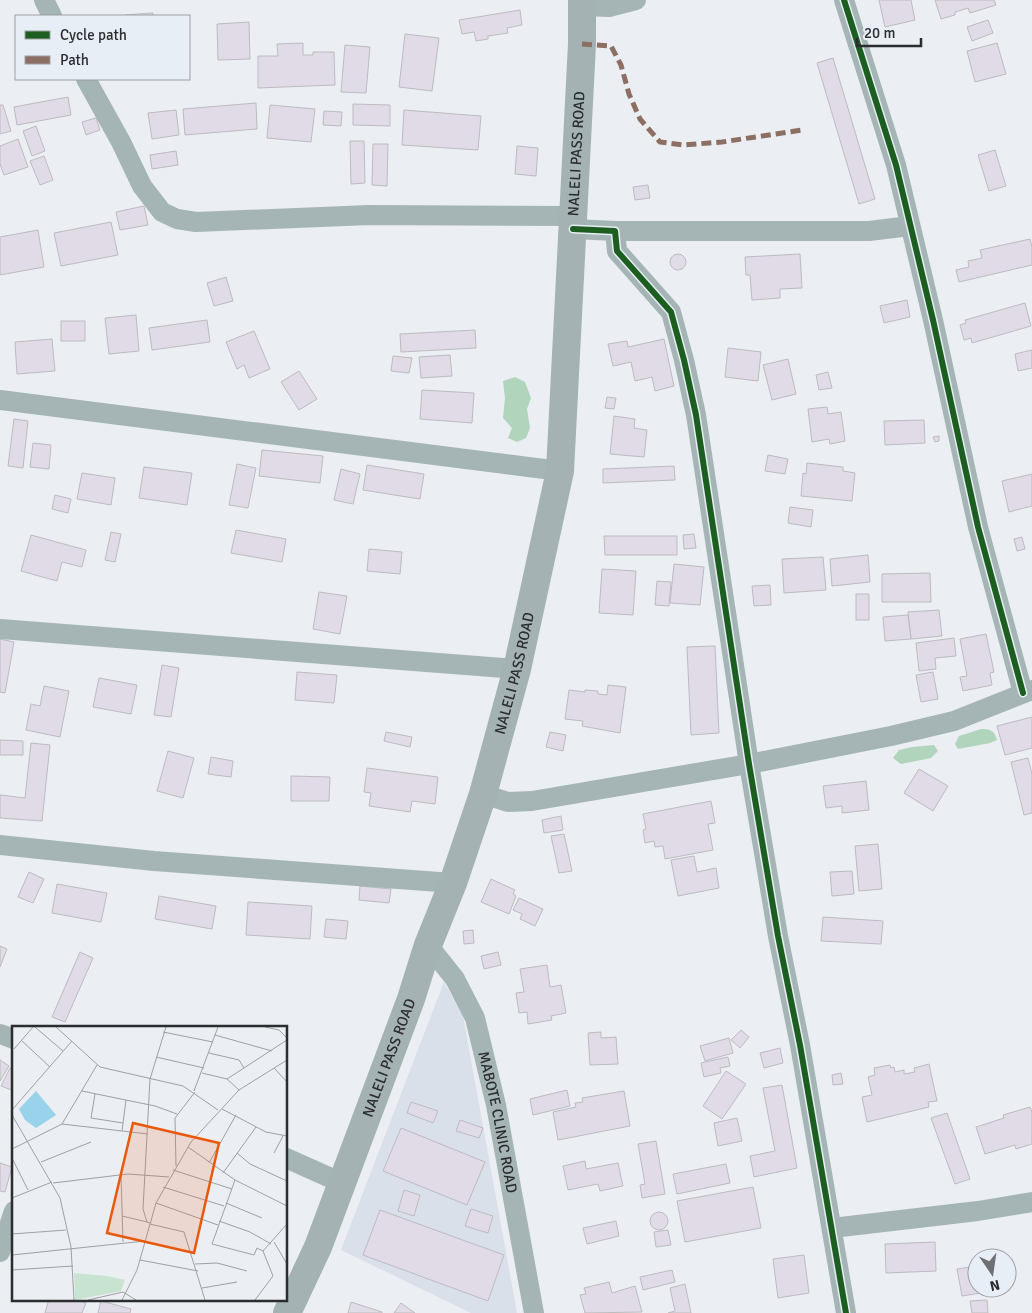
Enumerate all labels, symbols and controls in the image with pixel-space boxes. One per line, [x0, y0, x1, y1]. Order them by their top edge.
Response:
legend [15, 15, 190, 80]
scale bar [857, 15, 921, 47]
text: 20 m [864, 24, 895, 42]
text: Cycle path [60, 26, 127, 44]
text: Path [60, 51, 89, 69]
street label: NALELI PASS ROAD [564, 91, 589, 217]
street label: NALELI PASS ROAD [491, 611, 538, 736]
street label: NALELI PASS ROAD [359, 996, 419, 1120]
inset map [12, 1026, 288, 1300]
street label: MABOTE CLINIC ROAD [474, 1049, 521, 1195]
north arrow [967, 1248, 1017, 1298]
text: N [988, 1276, 1001, 1295]

